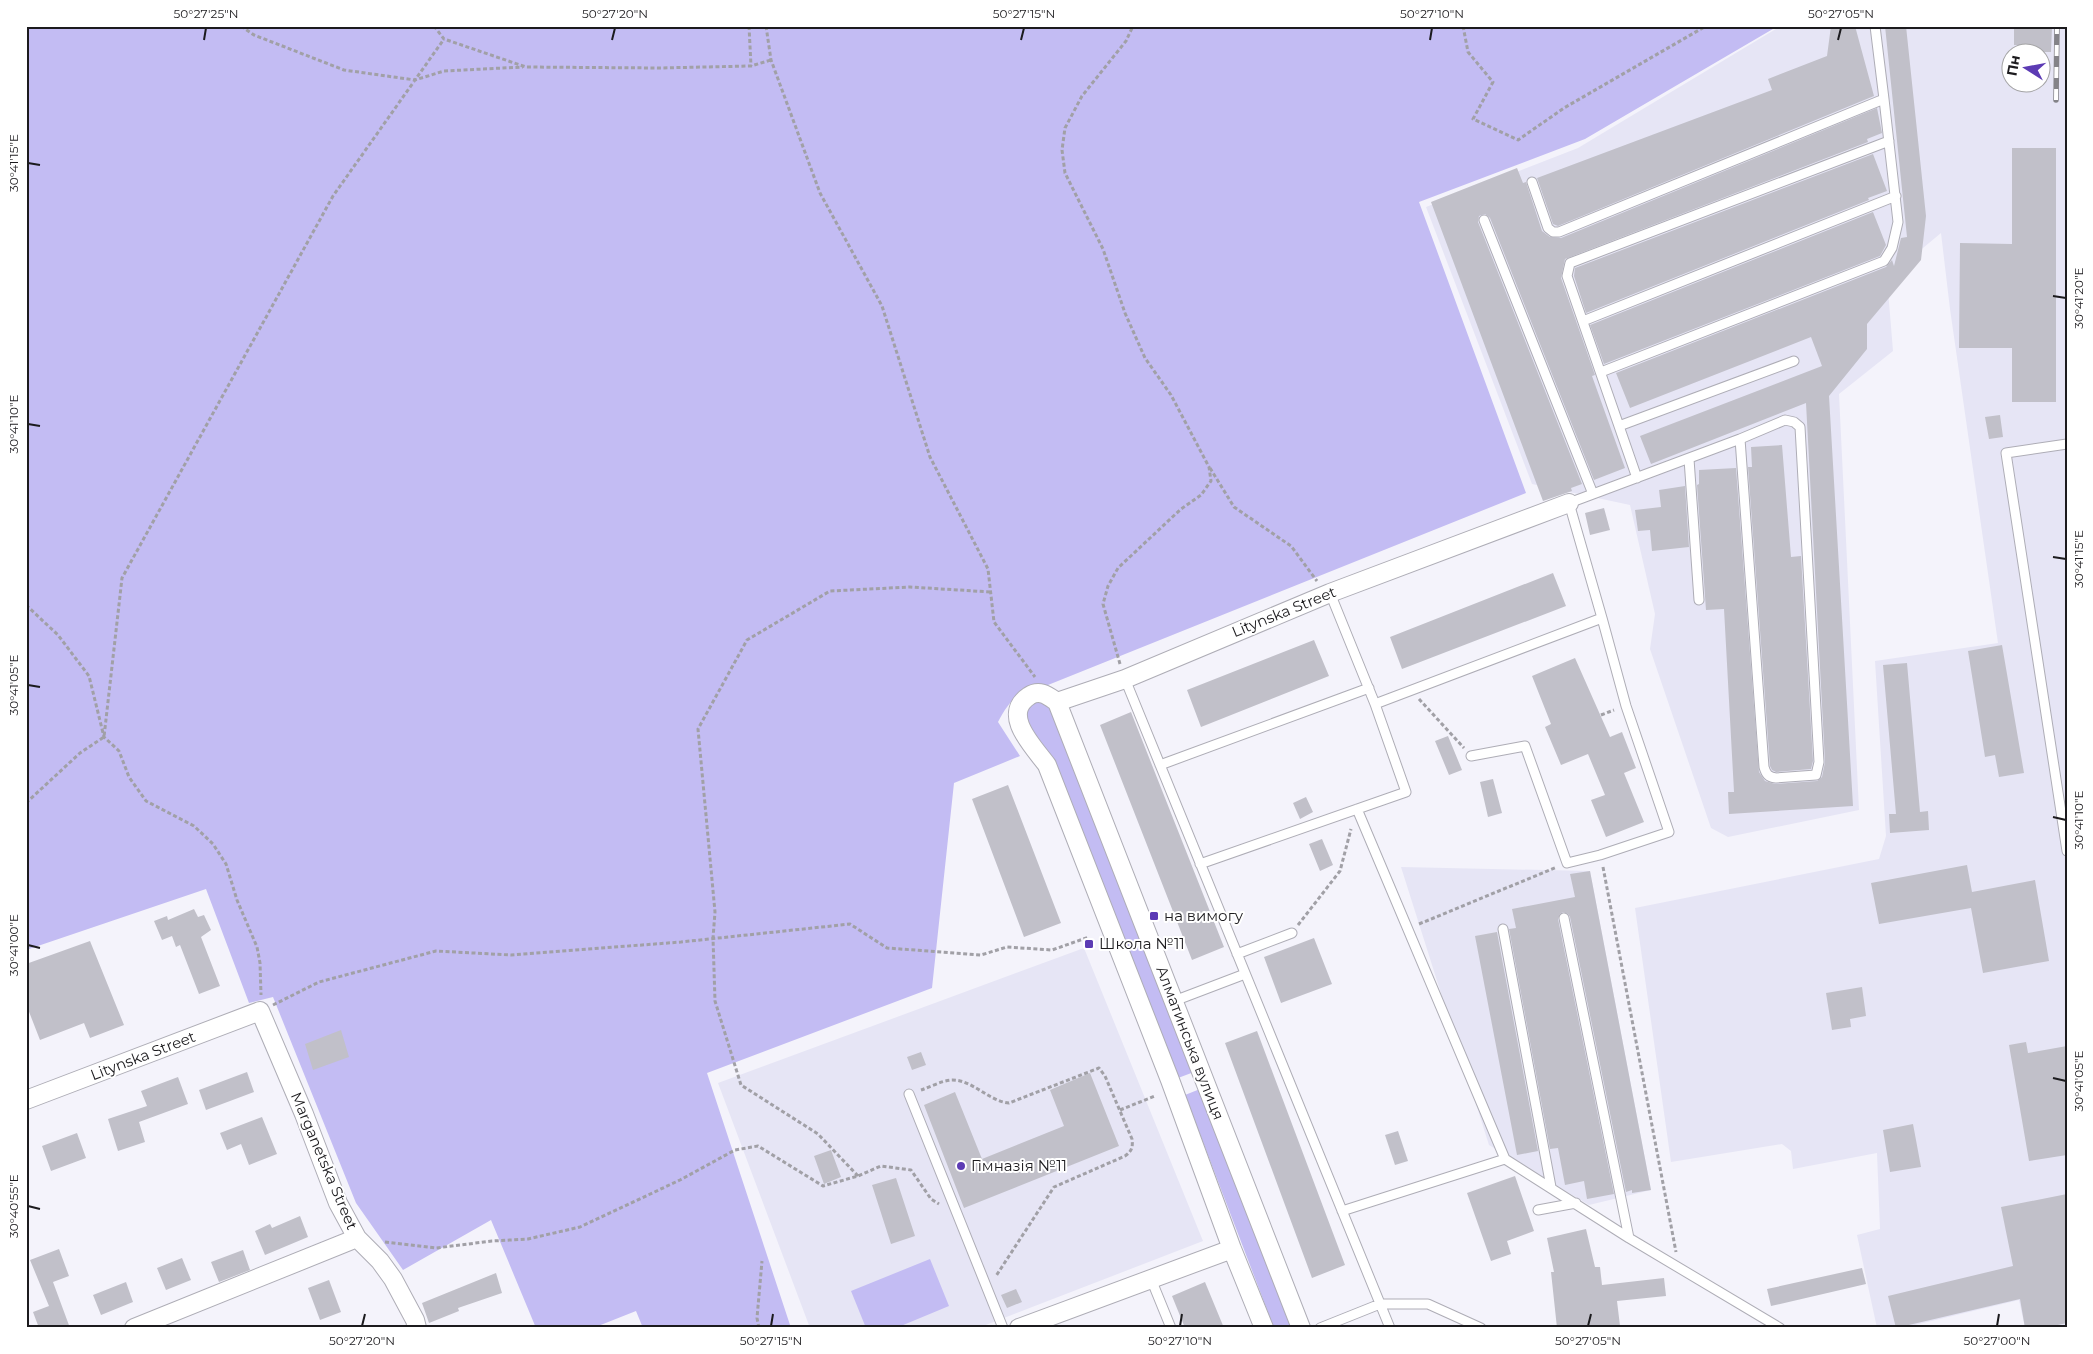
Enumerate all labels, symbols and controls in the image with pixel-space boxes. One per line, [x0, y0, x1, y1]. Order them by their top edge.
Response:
text: 50°27'25"N [174, 6, 238, 21]
text: 50°27'20"N [582, 6, 648, 21]
text: 50°27'15"N [993, 6, 1055, 21]
text: 50°27'10"N [1400, 6, 1464, 21]
text: 50°27'05"N [1808, 6, 1874, 21]
north arrow [2000, 42, 2050, 92]
text: Пн [2002, 53, 2024, 78]
text: 30°41'15"E [6, 134, 21, 192]
text: 30°41'20"E [2071, 267, 2086, 329]
text: 30°41'10"E [6, 394, 21, 454]
text: 30°41'15"E [2071, 530, 2086, 588]
street label: Litynska Street [1229, 582, 1339, 641]
text: 30°41'05"E [6, 654, 21, 716]
text: 30°41'10"E [2071, 790, 2086, 850]
place label: на вимогу [1164, 906, 1244, 925]
marker: на вимогу [1148, 910, 1160, 922]
text: 30°41'00"E [6, 914, 21, 976]
place label: Школа №11 [1099, 934, 1185, 953]
marker: Школа №11 [1083, 938, 1095, 950]
street label: Алматинська вулиця [1152, 963, 1229, 1122]
street label: Litynska Street [88, 1027, 198, 1084]
text: 30°41'05"E [2071, 1050, 2086, 1112]
street label: Marganetska Street [287, 1089, 362, 1232]
place label: Гімназія №11 [971, 1156, 1067, 1175]
marker: Гімназія №11 [955, 1160, 967, 1172]
text: 30°40'55"E [6, 1174, 21, 1238]
text: 50°27'20"N [329, 1333, 395, 1348]
text: 50°27'15"N [740, 1333, 802, 1348]
text: 50°27'10"N [1148, 1333, 1212, 1348]
text: 50°27'05"N [1555, 1333, 1621, 1348]
text: 50°27'00"N [1963, 1333, 2031, 1348]

